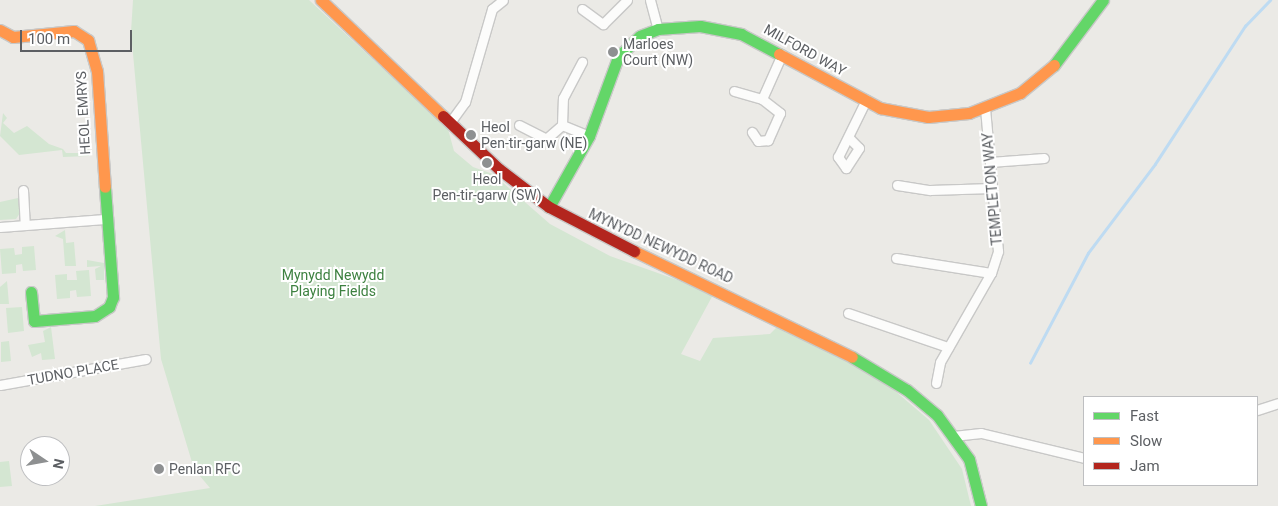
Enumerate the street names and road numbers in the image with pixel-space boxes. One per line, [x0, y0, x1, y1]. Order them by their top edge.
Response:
street label: MILFORD WAY [761, 21, 849, 79]
street label: HEOL EMRYS [72, 71, 94, 155]
street label: TEMPLETON WAY [979, 132, 1005, 246]
street label: MYNYDD NEWYDD ROAD [586, 205, 736, 287]
street label: TUDNO PLACE [26, 356, 120, 388]

